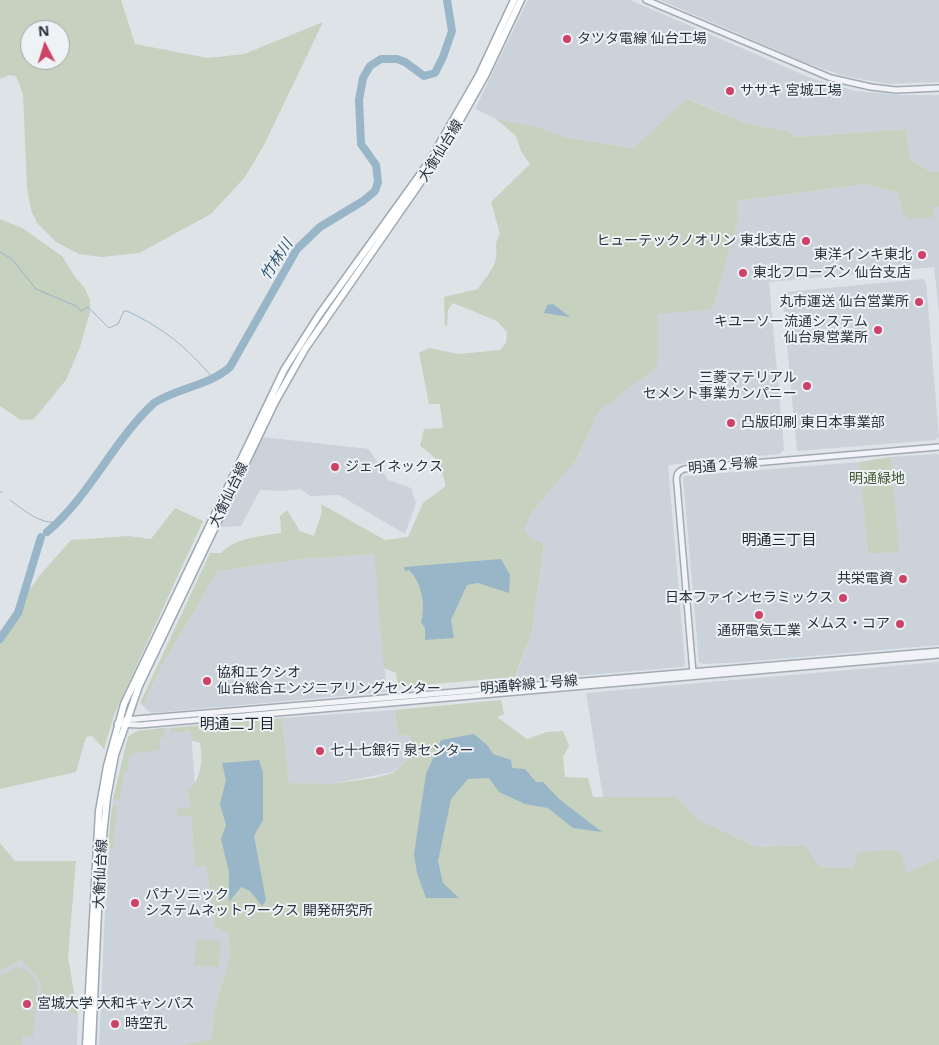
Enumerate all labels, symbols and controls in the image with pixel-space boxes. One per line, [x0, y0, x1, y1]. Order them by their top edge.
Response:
north arrow [20, 20, 70, 70]
text: N [37, 21, 50, 41]
place label: タツタ電線 仙台工場 [577, 31, 707, 47]
marker: タツタ電線 仙台工場 [561, 33, 573, 45]
place label: ササキ 宮城工場 [740, 83, 842, 99]
marker: ササキ 宮城工場 [724, 85, 736, 97]
street label: 大衡仙台線 [415, 117, 467, 185]
place label: ヒューテックノオリン 東北支店 [596, 233, 796, 249]
marker: ヒューテックノオリン 東北支店 [800, 235, 812, 247]
water label: 竹林川 [257, 236, 297, 284]
place label: 東洋インキ東北 [814, 247, 912, 263]
marker: 東洋インキ東北 [916, 249, 928, 261]
place label: 東北フローズン 仙台支店 [753, 265, 911, 281]
marker: 東北フローズン 仙台支店 [737, 267, 749, 279]
place label: 丸市運送 仙台営業所 [779, 294, 909, 310]
marker: 丸市運送 仙台営業所 [913, 296, 925, 308]
place label: キユーソー流通システム 仙台泉営業所 [714, 314, 868, 347]
marker: キユーソー流通システム 仙台泉営業所 [872, 324, 884, 336]
place label: 三菱マテリアル セメント事業カンパニー [643, 370, 797, 402]
marker: 三菱マテリアル セメント事業カンパニー [801, 380, 813, 392]
place label: 凸版印刷 東日本事業部 [741, 415, 885, 431]
marker: 凸版印刷 東日本事業部 [725, 417, 737, 429]
street label: 明通２号線 [687, 455, 759, 477]
place label: ジェイネックス [345, 459, 443, 475]
street label: 大衡仙台線 [206, 460, 252, 530]
marker: ジェイネックス [329, 461, 341, 473]
park label: 明通緑地 [849, 471, 905, 487]
district label: 明通三丁目 [742, 532, 816, 550]
place label: 共栄電資 [837, 571, 893, 587]
marker: 共栄電資 [897, 573, 909, 585]
place label: 日本ファインセラミックス [665, 590, 833, 606]
marker: 日本ファインセラミックス [837, 592, 849, 604]
marker: 通研電気工業 [753, 609, 765, 621]
place label: メムス・コア [806, 616, 890, 632]
marker: メムス・コア [894, 618, 906, 630]
place label: 通研電気工業 [717, 623, 801, 639]
place label: 協和エクシオ 仙台総合エンジニアリングセンター [217, 665, 441, 698]
street label: 明通幹線１号線 [479, 672, 579, 698]
marker: 協和エクシオ 仙台総合エンジニアリングセンター [201, 675, 213, 687]
district label: 明通二丁目 [200, 716, 274, 734]
place label: 七十七銀行 泉センター [330, 743, 474, 759]
marker: 七十七銀行 泉センター [314, 745, 326, 757]
street label: 大衡仙台線 [91, 839, 111, 909]
place label: パナソニック システムネットワークス 開発研究所 [145, 887, 373, 920]
marker: パナソニック システムネットワークス 開発研究所 [129, 897, 141, 909]
place label: 宮城大学 大和キャンパス [37, 996, 195, 1012]
marker: 宮城大学 大和キャンパス [21, 998, 33, 1010]
place label: 時空孔 [125, 1016, 167, 1032]
marker: 時空孔 [109, 1018, 121, 1030]

